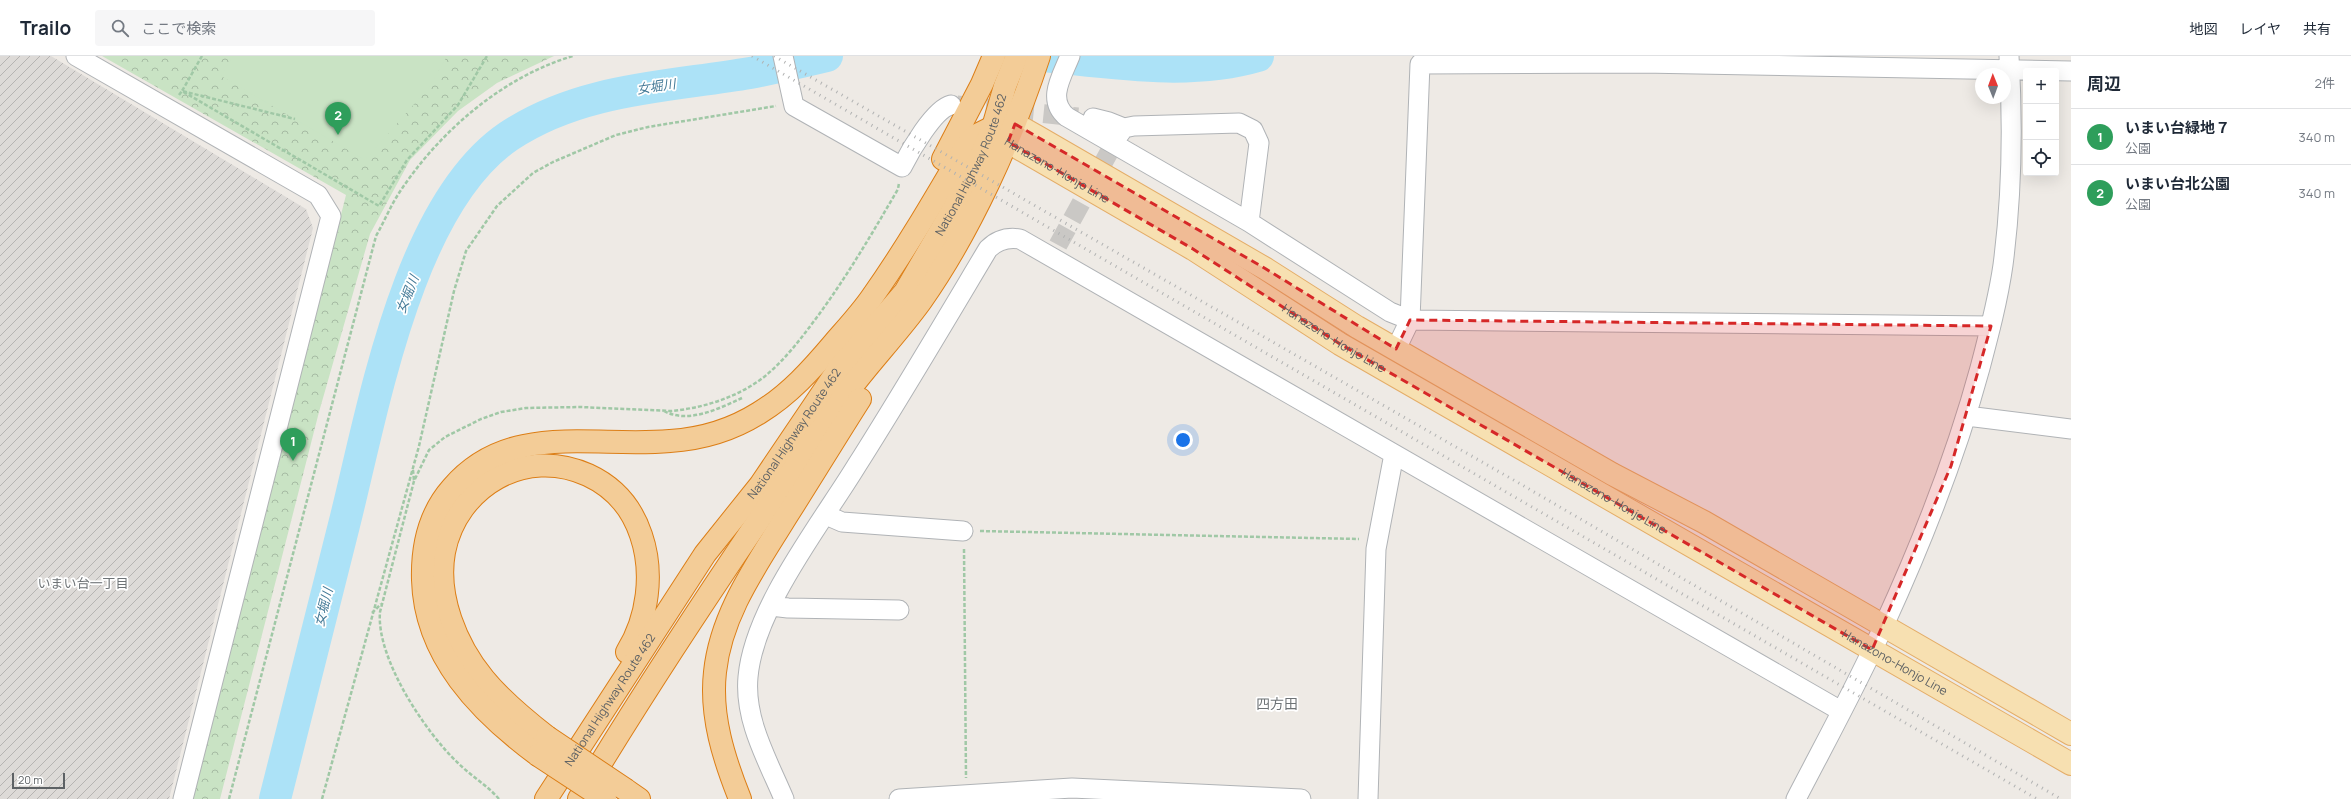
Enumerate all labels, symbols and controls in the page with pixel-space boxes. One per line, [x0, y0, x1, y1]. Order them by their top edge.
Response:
search box [95, 10, 375, 46]
text: Trailo [20, 15, 71, 41]
icon: search [109, 17, 131, 39]
text: ここで検索 [141, 18, 216, 39]
text: 地図 [2189, 19, 2217, 38]
text: レイヤ [2239, 19, 2281, 38]
text: 共有 [2303, 19, 2331, 38]
north arrow [1975, 68, 2011, 104]
map controls [2023, 68, 2059, 176]
button: + [2023, 68, 2059, 104]
text: 周辺 [2087, 72, 2121, 95]
water label: 女堀川 [635, 74, 679, 98]
text: 2件 [2315, 74, 2335, 92]
street label: National Highway Route 462 [931, 92, 1010, 239]
pin: 2 [325, 102, 351, 135]
button: − [2023, 104, 2059, 140]
text: いまい台緑地７ [2125, 117, 2230, 138]
text: 1 [2097, 128, 2103, 146]
text: 340 m [2299, 128, 2335, 146]
street label: Hanazono-Honjo Line [1001, 133, 1113, 207]
text: 公園 [2125, 139, 2151, 157]
button: locate [2023, 140, 2059, 176]
text: いまい台北公園 [2125, 173, 2230, 194]
text: 2 [2096, 184, 2104, 202]
text: 340 m [2299, 184, 2335, 202]
text: 公園 [2125, 195, 2151, 213]
water label: 女堀川 [391, 271, 423, 315]
street label: Hanazono-Honjo Line [1279, 300, 1389, 376]
street label: National Highway Route 462 [743, 365, 845, 502]
pin: 1 [280, 428, 306, 461]
your location [1173, 430, 1193, 450]
street label: Hanazono-Honjo Line [1558, 464, 1670, 538]
district label: いまい台一丁目 [37, 574, 129, 592]
water label: 女堀川 [310, 584, 337, 628]
street label: Hanazono-Honjo Line [1839, 625, 1951, 699]
street label: National Highway Route 462 [560, 630, 659, 769]
district label: 四方田 [1256, 694, 1298, 713]
scale bar [12, 771, 65, 790]
text: 20 m [18, 772, 43, 787]

